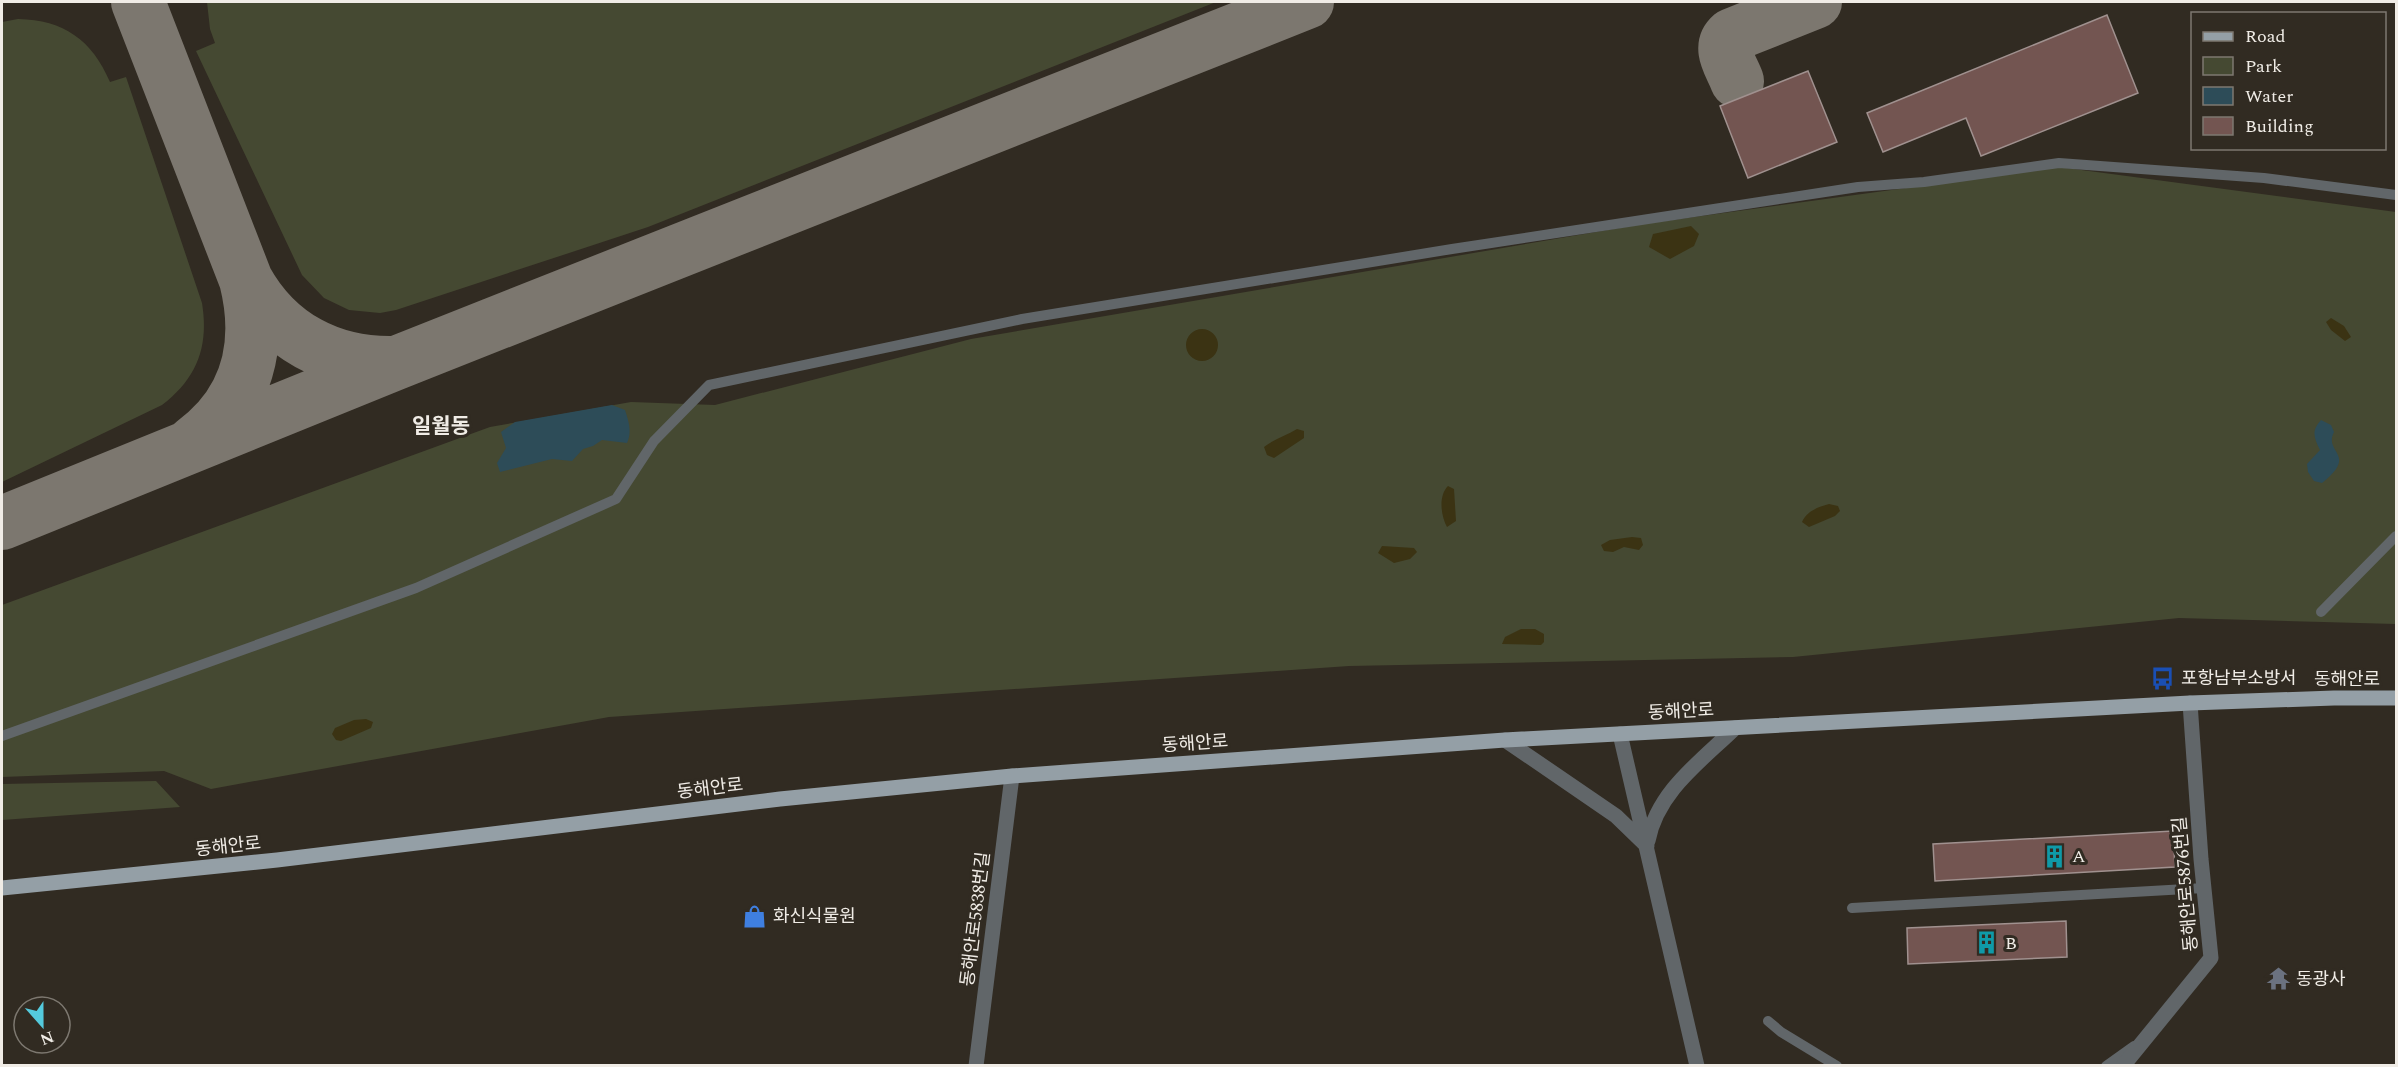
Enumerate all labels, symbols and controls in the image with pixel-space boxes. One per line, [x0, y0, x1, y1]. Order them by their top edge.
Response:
legend [2191, 12, 2386, 150]
text: Road [2245, 23, 2286, 50]
text: Park [2245, 53, 2282, 80]
text: Water [2245, 83, 2293, 110]
text: Building [2245, 113, 2314, 140]
district label: 일월동 [412, 411, 470, 443]
bus stop icon: 포항남부소방서 [2150, 665, 2176, 691]
place label: 포항남부소방서 [2181, 665, 2297, 692]
street label: 동해안로 [2314, 666, 2380, 693]
street label: 동해안로 [1647, 696, 1715, 727]
street label: 동해안로 [1161, 728, 1229, 759]
street label: 동해안로 [676, 771, 745, 806]
street label: 동해안로5876번길 [2166, 815, 2205, 953]
street label: 동해안로 [194, 830, 262, 863]
building icon: A [2041, 843, 2067, 869]
place label: A [2072, 843, 2086, 870]
street label: 동해안로5838번길 [954, 850, 997, 988]
shop icon: 화신식물원 [742, 903, 768, 929]
place label: 화신식물원 [773, 903, 856, 930]
building icon: B [1974, 930, 2000, 956]
place label: B [2005, 930, 2017, 957]
temple icon: 동광사 [2265, 966, 2291, 992]
place label: 동광사 [2296, 966, 2346, 993]
north arrow [12, 995, 72, 1055]
text: N [37, 1025, 57, 1052]

